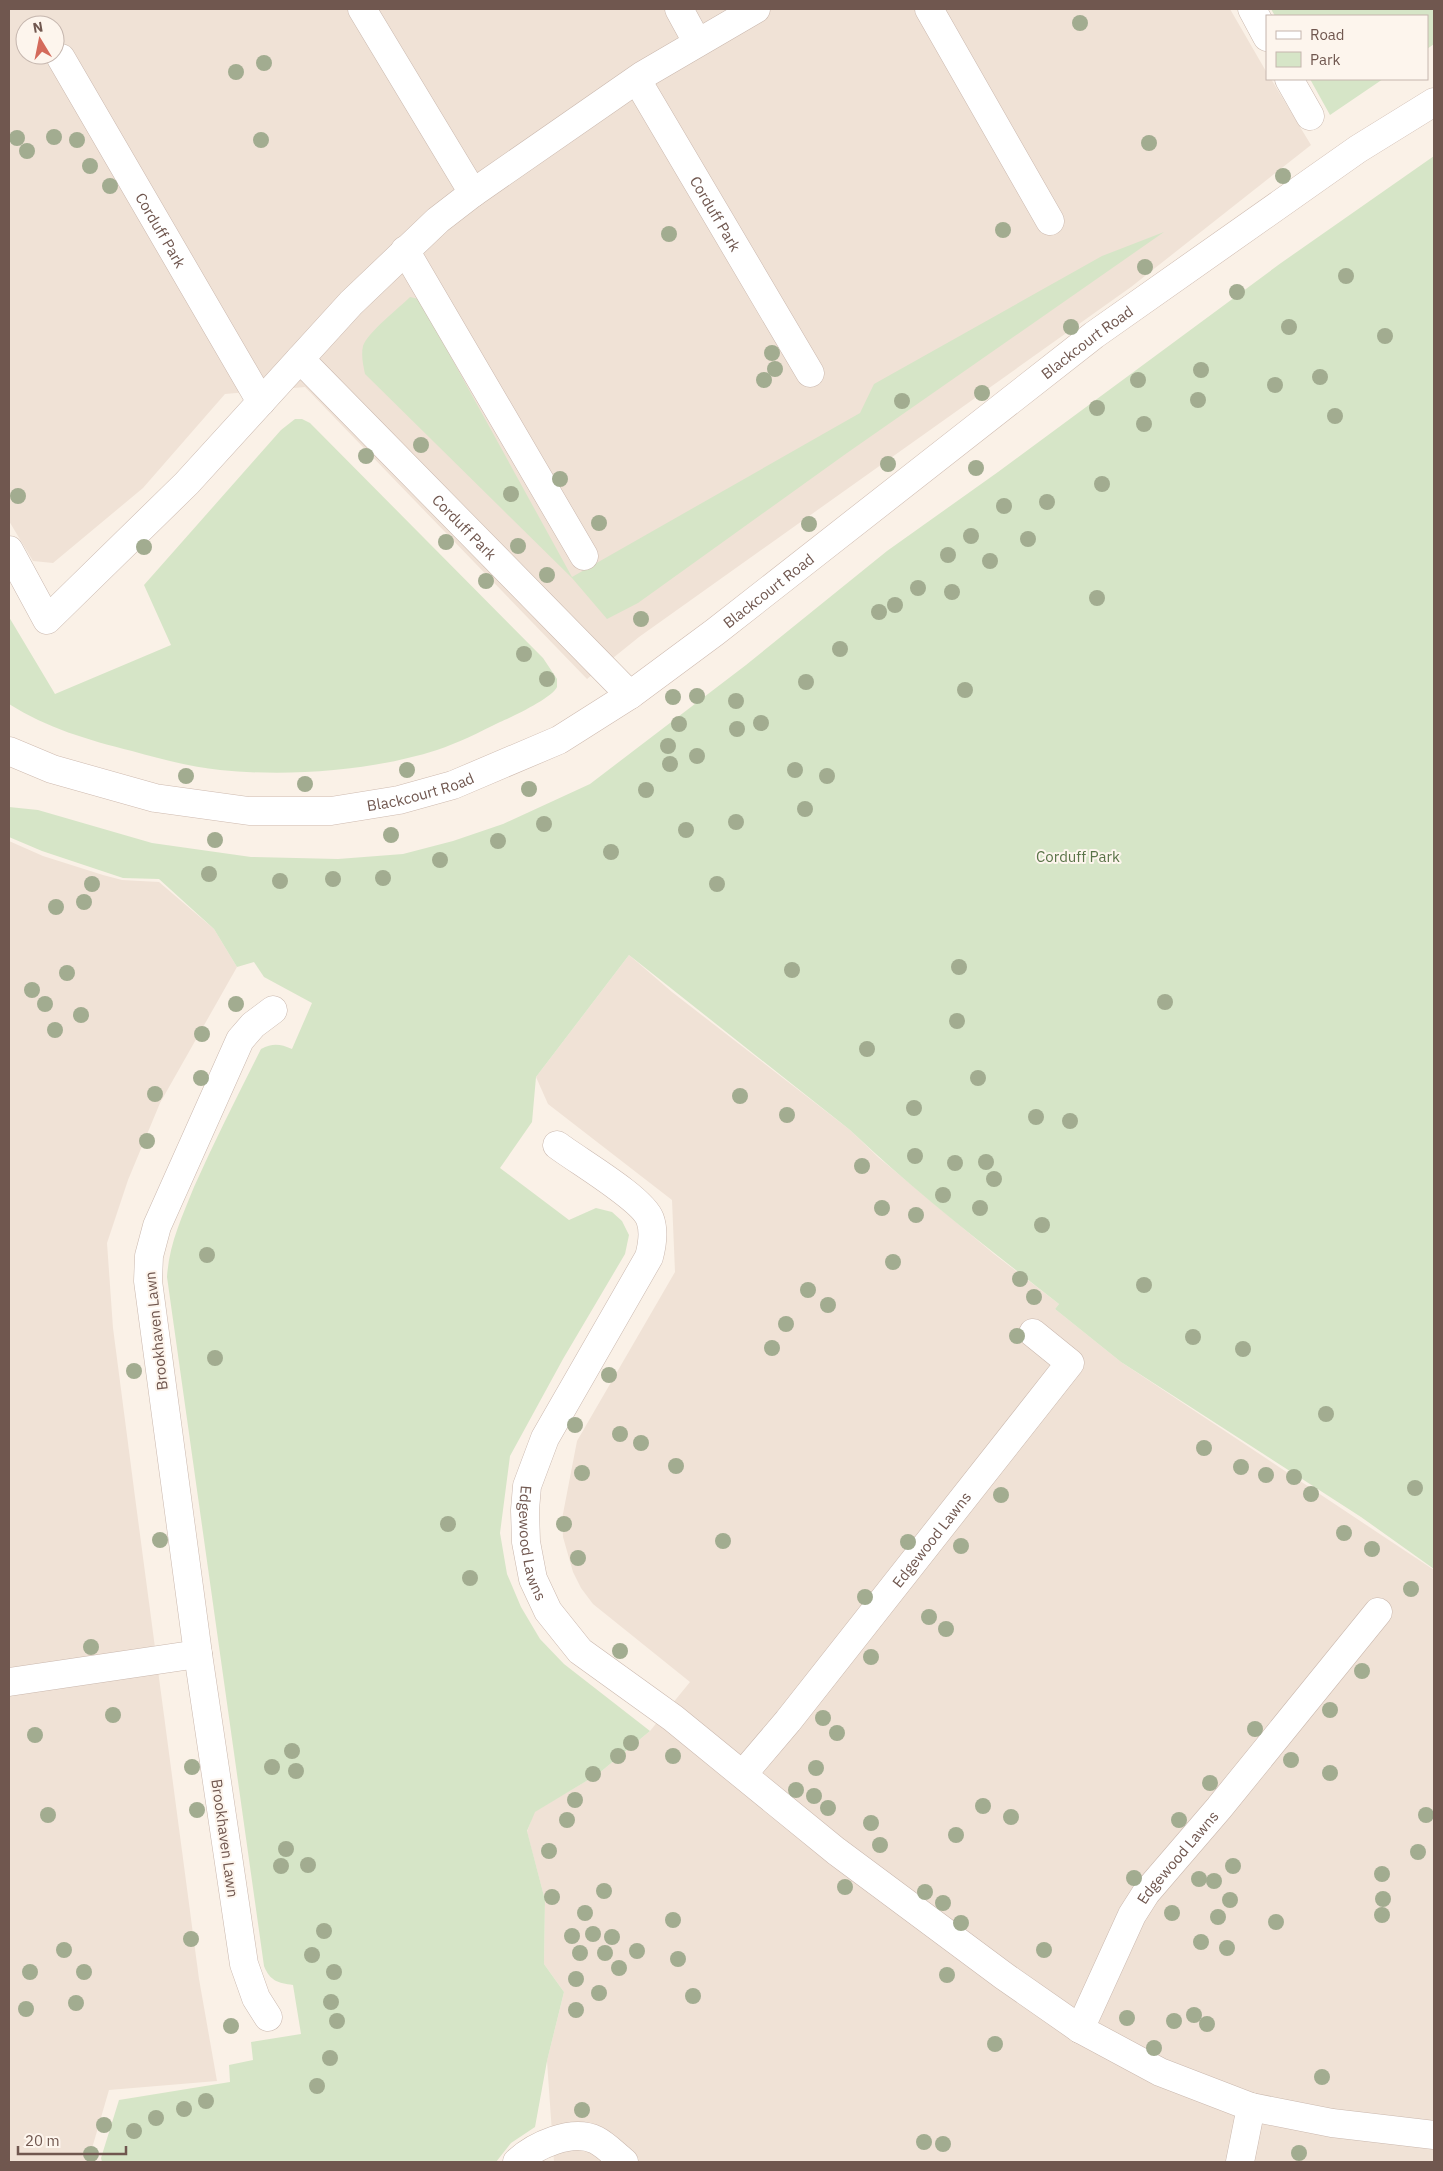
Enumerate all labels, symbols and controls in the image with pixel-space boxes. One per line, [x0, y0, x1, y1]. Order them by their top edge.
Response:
north arrow [15, 15, 65, 65]
legend [1266, 15, 1428, 80]
text: N [31, 17, 44, 37]
text: Road [1310, 25, 1345, 44]
text: Park [1310, 50, 1340, 69]
street label: Corduff Park [686, 172, 745, 255]
street label: Corduff Park [132, 189, 190, 271]
street label: Blackcourt Road [1037, 301, 1136, 383]
street label: Corduff Park [428, 490, 501, 563]
street label: Blackcourt Road [719, 549, 817, 632]
street label: Blackcourt Road [365, 768, 477, 815]
park label: Corduff Park [1036, 847, 1120, 866]
street label: Brookhaven Lawn [140, 1271, 172, 1391]
street label: Edgewood Lawns [515, 1485, 551, 1603]
street label: Edgewood Lawns [888, 1487, 975, 1591]
street label: Brookhaven Lawn [207, 1778, 243, 1898]
street label: Edgewood Lawns [1132, 1806, 1222, 1907]
scale bar [18, 2124, 125, 2156]
text: 20 m [25, 2131, 60, 2150]

